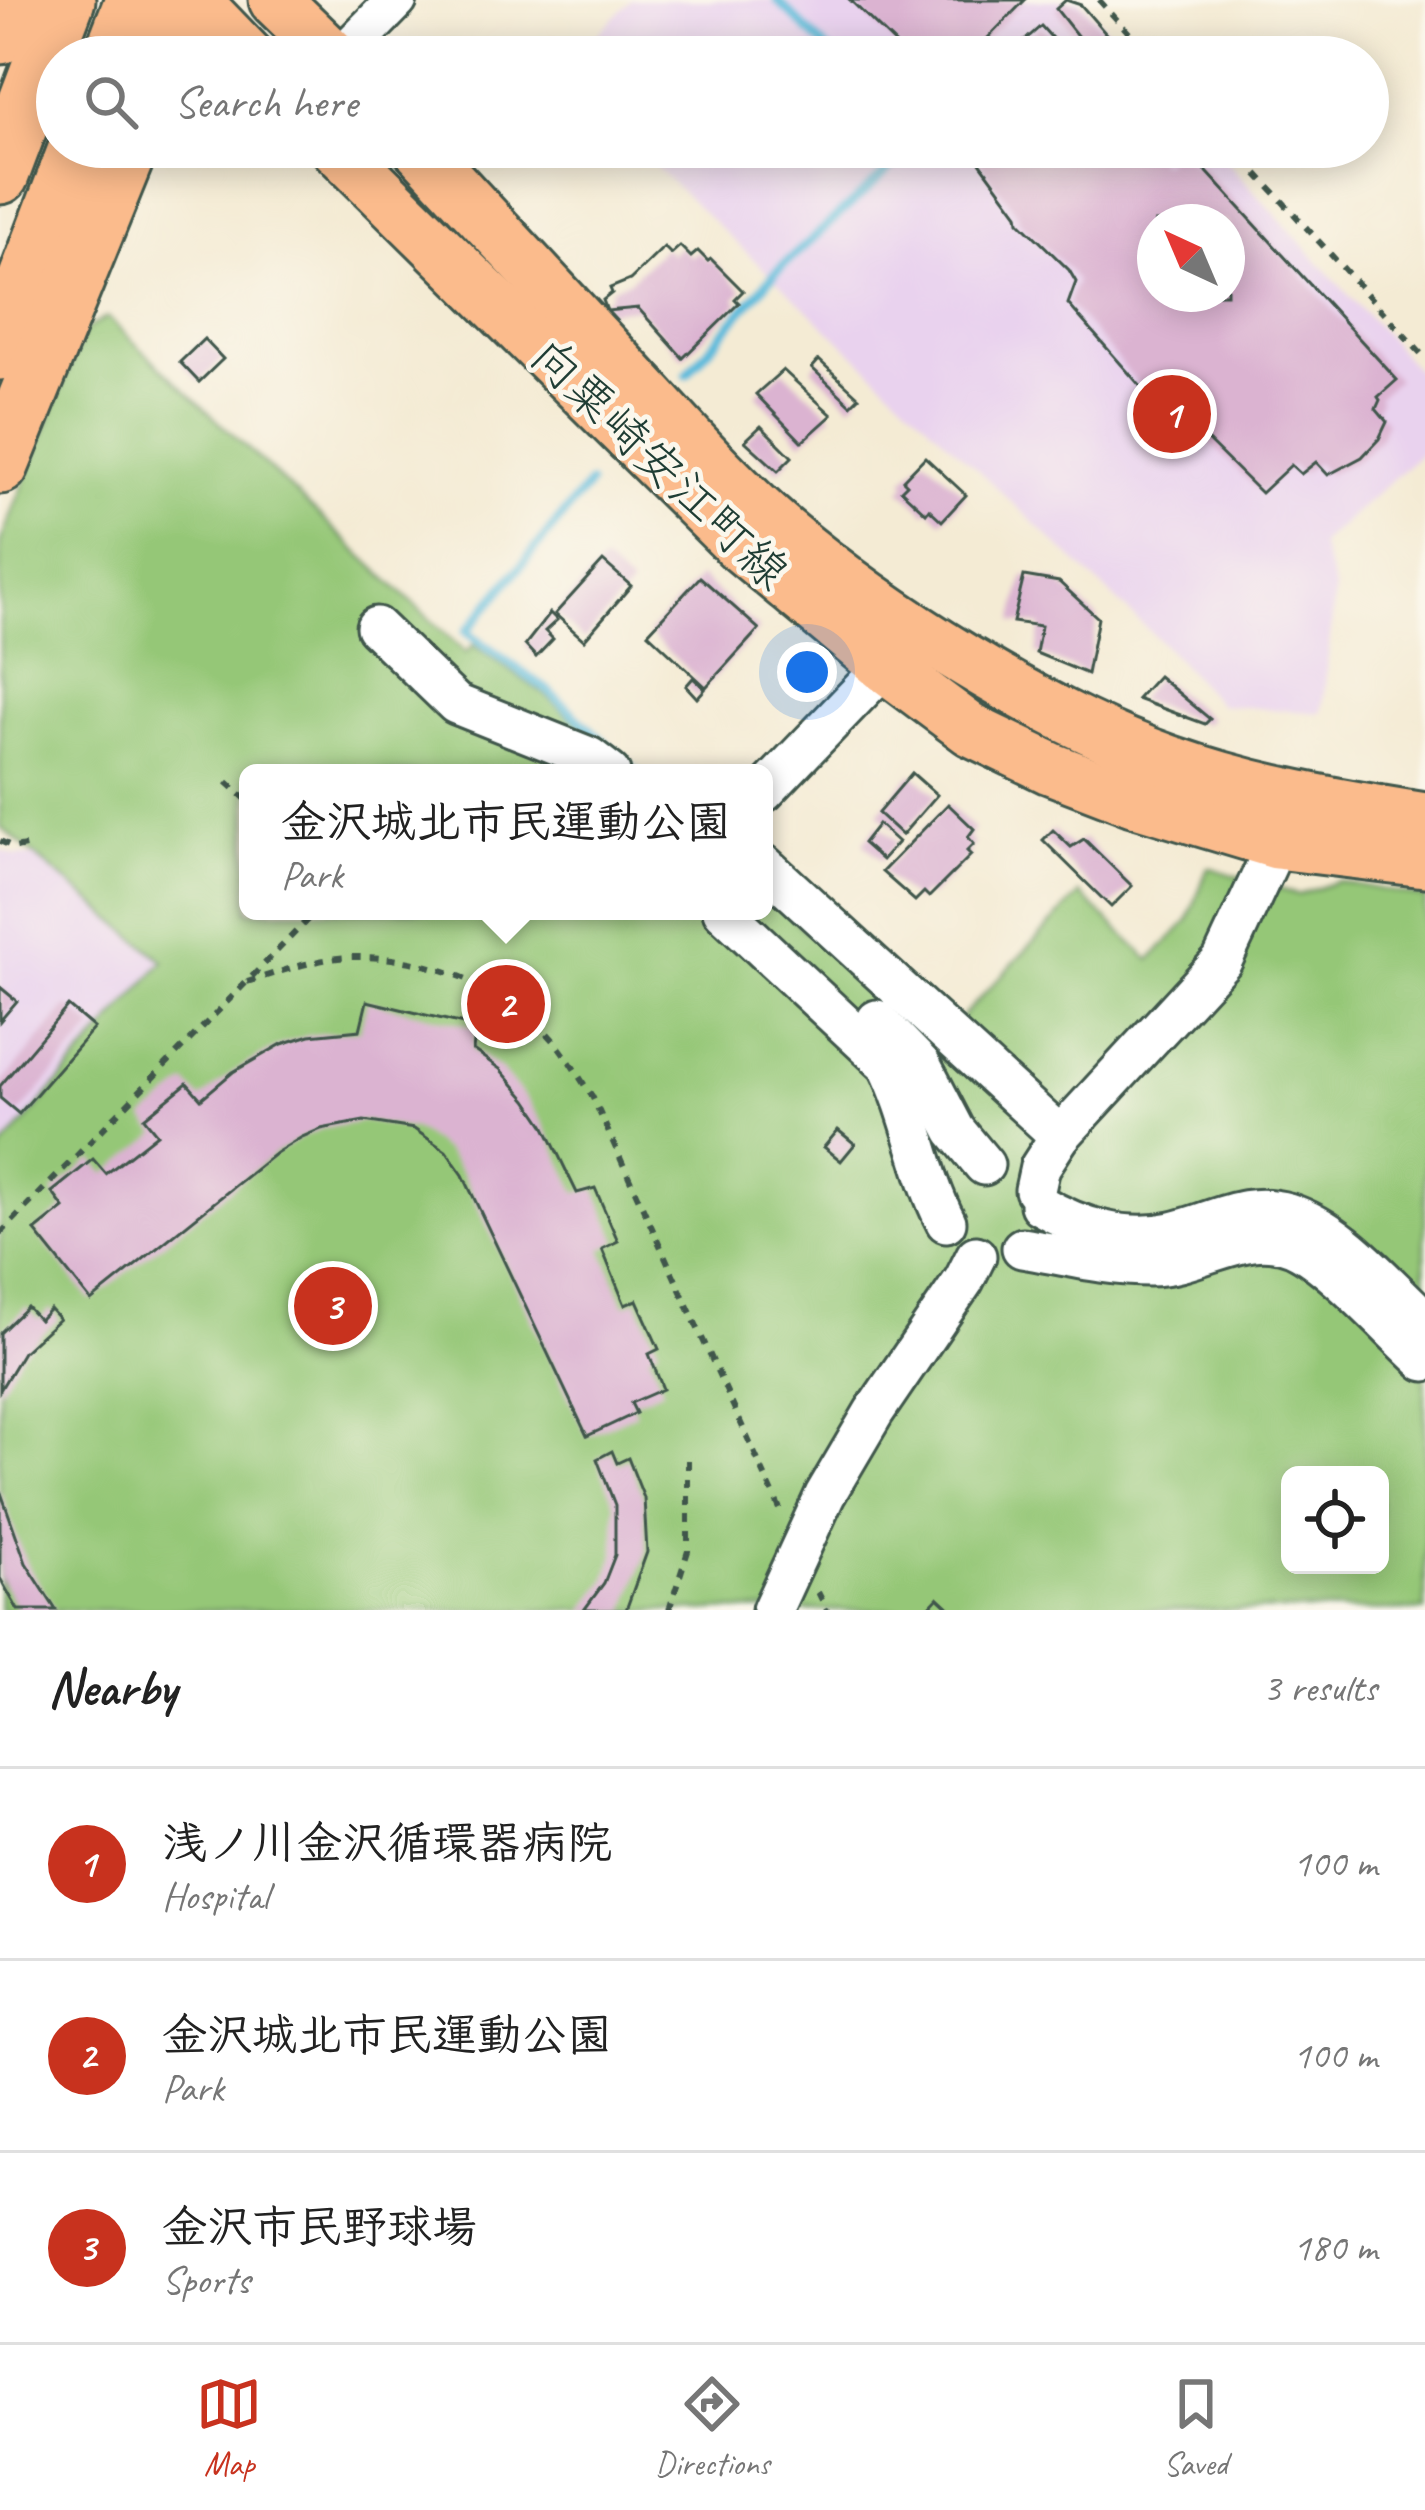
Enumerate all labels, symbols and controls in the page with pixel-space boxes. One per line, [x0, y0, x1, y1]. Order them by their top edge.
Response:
search box [36, 36, 1389, 168]
icon: search [78, 69, 144, 135]
text: Search here [174, 74, 357, 131]
north arrow [1137, 204, 1245, 312]
street label: 向粟崎安江町線 [518, 326, 802, 602]
pin: 1 [1133, 369, 1211, 459]
your location [777, 642, 837, 702]
popup [239, 764, 773, 920]
text: 金沢城北市民運動公園 [281, 794, 731, 851]
text: Park [281, 851, 343, 900]
pin: 2 [467, 959, 545, 1049]
pin: 3 [294, 1261, 372, 1351]
map controls [1281, 1466, 1389, 1574]
button: locate [1281, 1466, 1389, 1574]
text: Nearby [48, 1656, 176, 1720]
text: 3 results [1263, 1664, 1377, 1713]
text: 浅ノ川金沢循環器病院 [162, 1815, 612, 1872]
text: 1 [78, 1839, 96, 1888]
text: 100 m [1293, 1839, 1377, 1888]
text: Hospital [162, 1872, 269, 1921]
text: 金沢城北市民運動公園 [162, 2007, 612, 2064]
text: 2 [78, 2031, 96, 2080]
text: 100 m [1293, 2031, 1377, 2080]
text: Park [162, 2064, 224, 2113]
text: 金沢市民野球場 [162, 2199, 477, 2256]
text: 3 [78, 2223, 96, 2272]
text: 180 m [1293, 2223, 1377, 2272]
text: Sports [162, 2256, 250, 2305]
tab: Map [196, 2371, 262, 2485]
tab: Directions [655, 2371, 770, 2485]
tab: Saved [1163, 2371, 1229, 2485]

